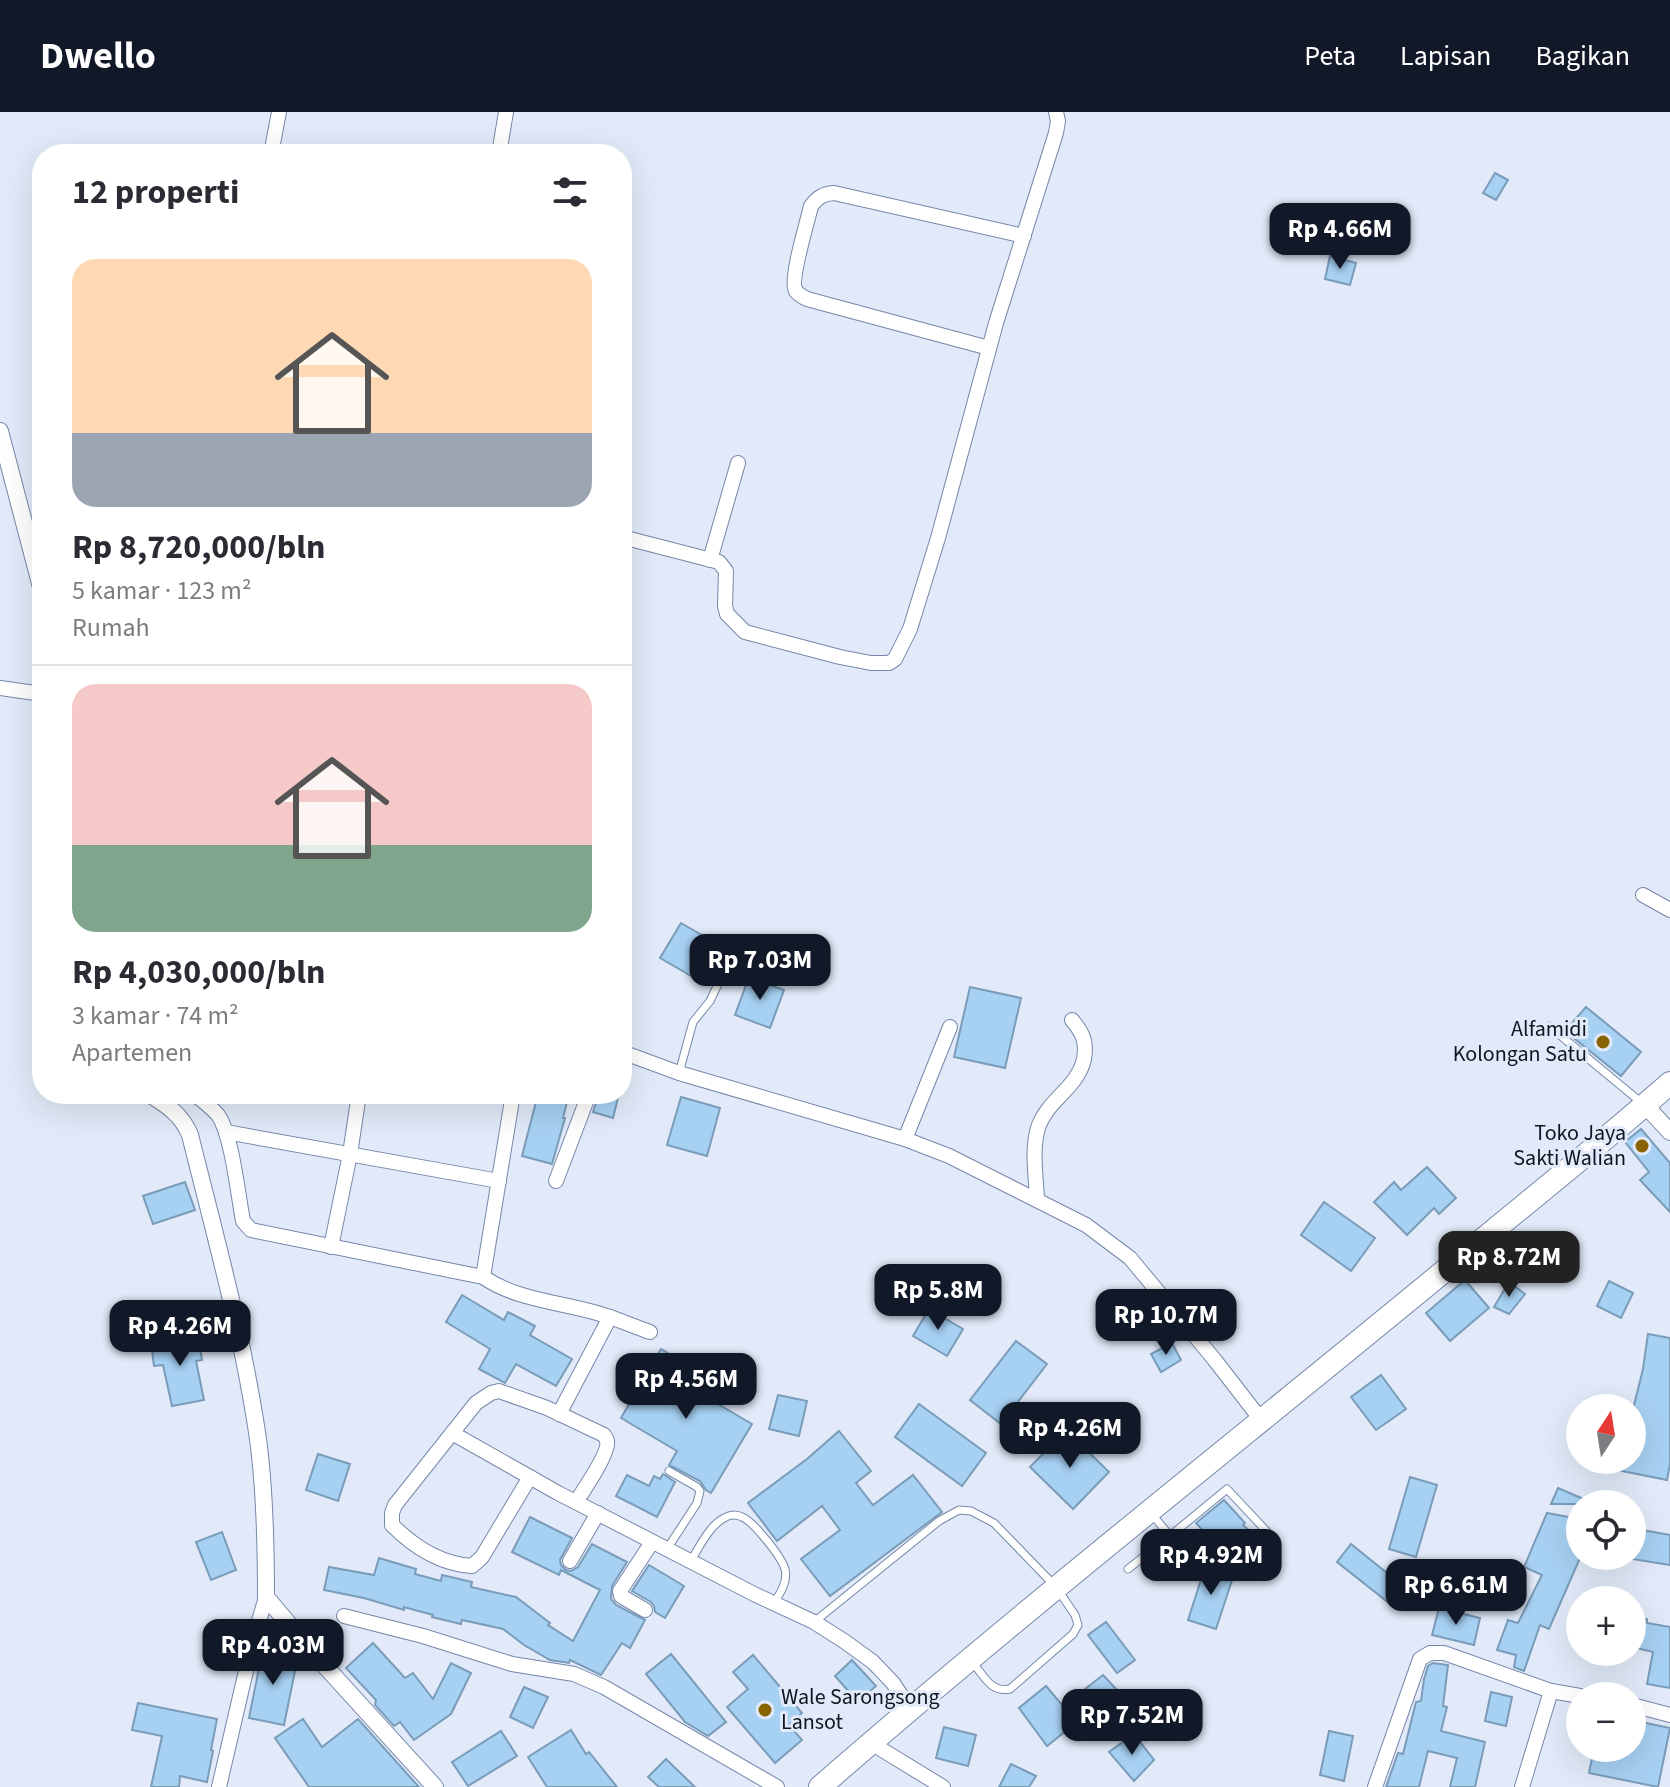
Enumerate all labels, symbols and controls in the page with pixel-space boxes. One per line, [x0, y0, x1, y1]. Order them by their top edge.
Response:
text: Dwello [40, 29, 156, 83]
text: Peta [1304, 36, 1356, 76]
text: Lapisan [1400, 36, 1491, 76]
text: Bagikan [1535, 36, 1630, 76]
text: 12 properti [72, 168, 239, 217]
icon: filters [548, 170, 592, 214]
pin: Rp 4.66M [1257, 203, 1423, 271]
text: Rp 4.66M [1288, 210, 1392, 247]
icon: home [260, 311, 404, 455]
text: Rp 8,720,000/bln [72, 523, 325, 572]
text: 5 kamar · 123 m² [72, 572, 251, 609]
text: Rumah [72, 609, 150, 646]
icon: home [260, 736, 404, 880]
pin: Rp 7.03M [677, 934, 843, 1002]
text: Rp 7.03M [708, 941, 812, 978]
text: Rp 4,030,000/bln [72, 948, 325, 997]
text: 3 kamar · 74 m² [72, 997, 239, 1034]
place label: Alfamidi Kolongan Satu [1453, 1013, 1587, 1070]
marker: Alfamidi Kolongan Satu [1594, 1033, 1612, 1051]
text: Apartemen [72, 1034, 192, 1071]
place label: Toko Jaya Sakti Walian [1513, 1117, 1626, 1174]
marker: Toko Jaya Sakti Walian [1633, 1137, 1651, 1155]
pin: Rp 8.72M [1426, 1231, 1592, 1299]
text: Rp 8.72M [1457, 1238, 1561, 1275]
pin: Rp 5.8M [864, 1264, 1012, 1332]
text: Rp 5.8M [892, 1271, 984, 1308]
pin: Rp 10.7M [1083, 1289, 1249, 1357]
text: Rp 10.7M [1114, 1296, 1218, 1333]
pin: Rp 4.26M [97, 1300, 263, 1368]
text: Rp 4.26M [128, 1307, 232, 1344]
pin: Rp 4.56M [603, 1353, 769, 1421]
text: Rp 4.56M [634, 1360, 738, 1397]
north arrow [1566, 1394, 1646, 1474]
map controls [1566, 1394, 1646, 1762]
pin: Rp 4.26M [987, 1402, 1153, 1470]
text: Rp 4.26M [1018, 1409, 1122, 1446]
button: locate [1566, 1490, 1646, 1570]
pin: Rp 4.92M [1128, 1529, 1294, 1597]
text: Rp 4.92M [1159, 1536, 1263, 1573]
pin: Rp 6.61M [1373, 1559, 1539, 1627]
text: Rp 6.61M [1404, 1566, 1508, 1603]
button: + [1566, 1586, 1646, 1666]
pin: Rp 4.03M [190, 1619, 356, 1687]
text: Rp 4.03M [221, 1626, 325, 1663]
place label: Wale Sarongsong Lansot [781, 1681, 940, 1738]
button: − [1566, 1682, 1646, 1762]
pin: Rp 7.52M [1049, 1689, 1215, 1757]
text: Rp 7.52M [1080, 1696, 1184, 1733]
marker: Wale Sarongsong Lansot [756, 1701, 774, 1719]

